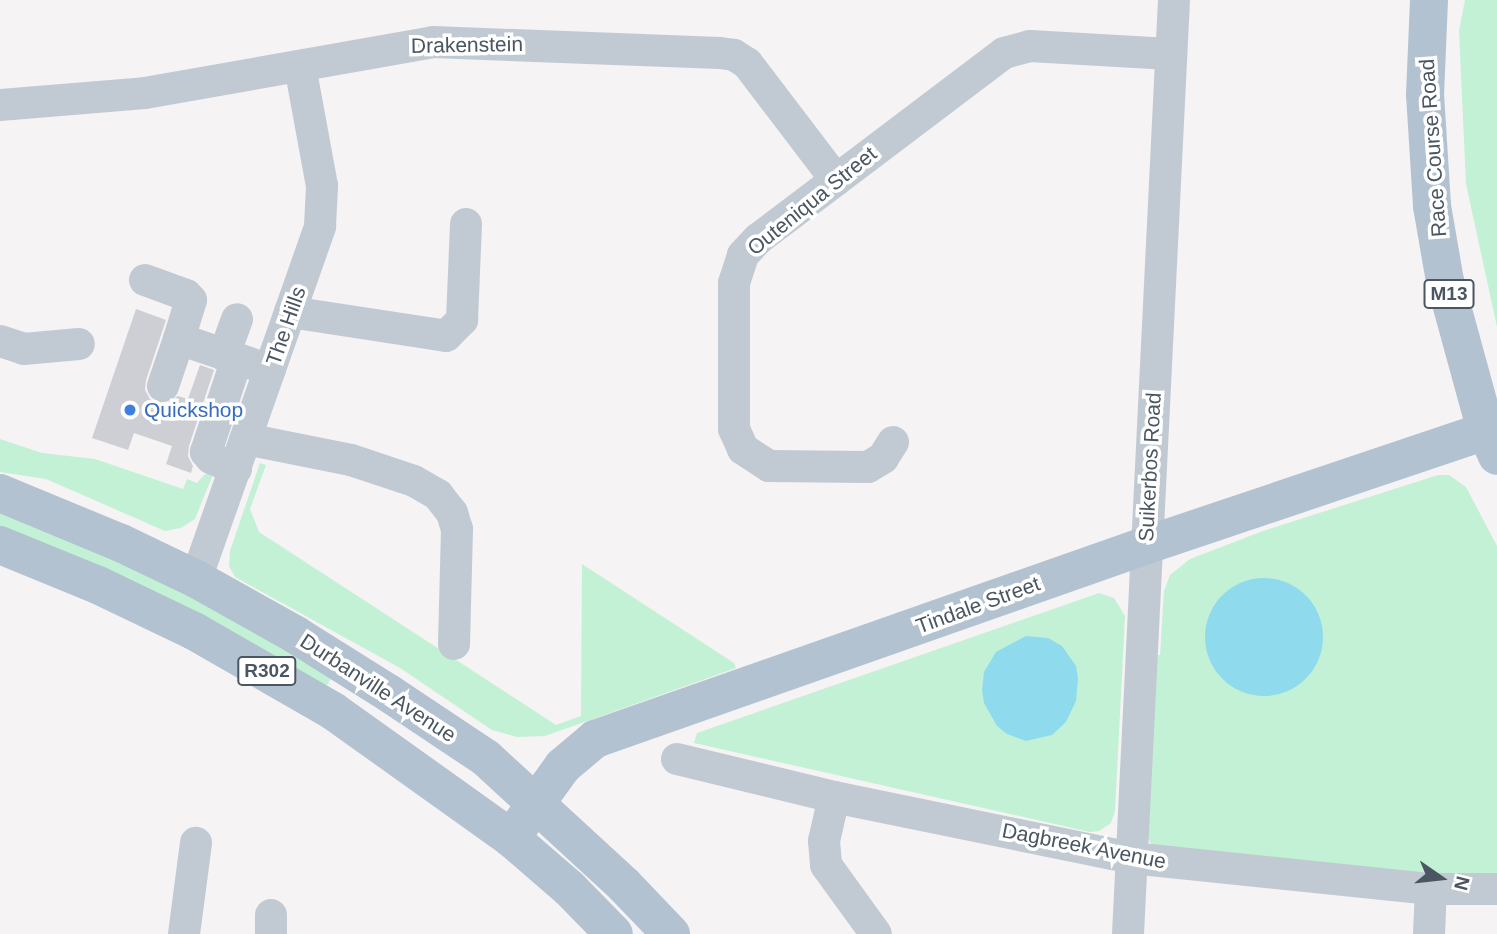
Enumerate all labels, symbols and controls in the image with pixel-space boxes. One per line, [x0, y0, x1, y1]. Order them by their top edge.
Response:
street label: Drakenstein [411, 31, 523, 59]
street label: Race Course Road [1414, 58, 1452, 238]
street label: Outeniqua Street [742, 141, 882, 261]
road number: M13 [1423, 278, 1475, 310]
street label: The Hills [261, 283, 311, 369]
street label: Suikerbos Road [1134, 392, 1166, 542]
place label: Quickshop [144, 397, 243, 423]
marker: Quickshop [122, 402, 138, 418]
street label: Tindale Street [913, 571, 1043, 639]
street label: Durbanville Avenue [295, 628, 461, 748]
road number: R302 [237, 656, 297, 686]
street label: Dagbreek Avenue [999, 818, 1169, 874]
north arrow [1406, 843, 1476, 913]
text: N [1450, 874, 1474, 892]

